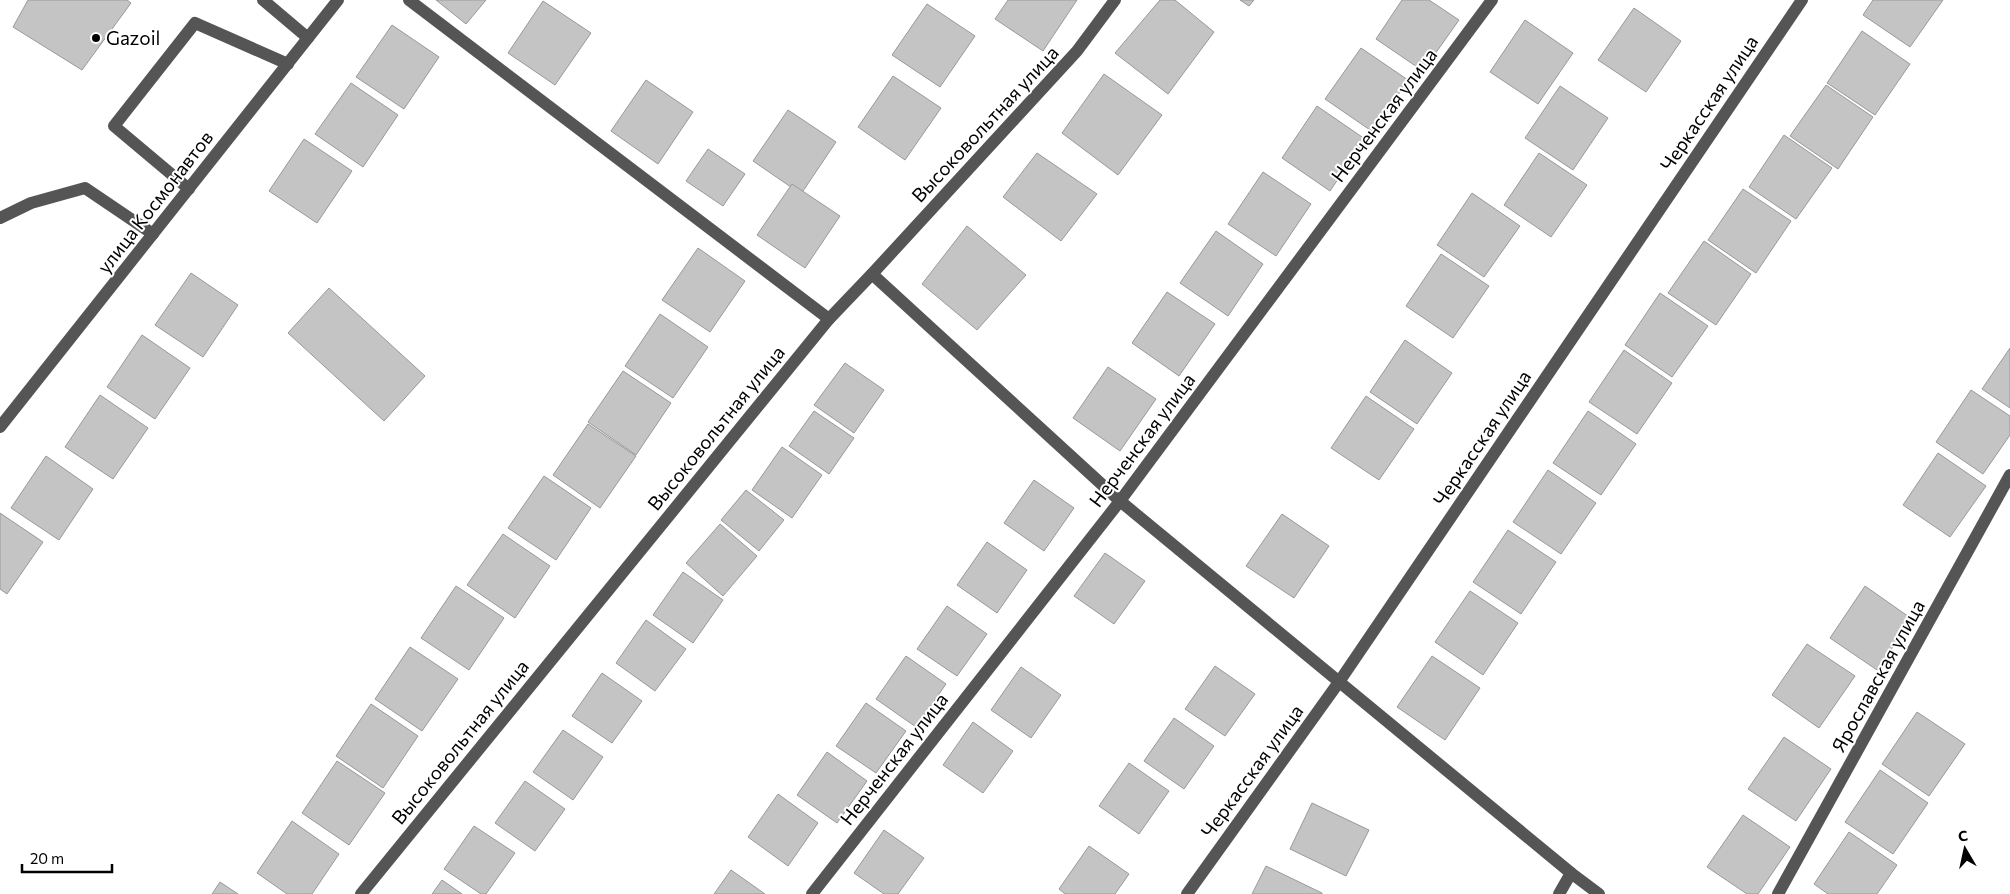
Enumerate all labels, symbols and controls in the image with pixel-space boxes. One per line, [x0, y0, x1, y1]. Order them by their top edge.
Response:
place label: Gazoil [106, 26, 160, 49]
street label: Черкасская улица [1655, 31, 1762, 175]
marker: Gazoil [90, 32, 102, 44]
street label: Высоковольтная улица [906, 41, 1063, 206]
street label: Нерченская улица [1326, 43, 1441, 186]
street label: улица Космонавтов [92, 126, 217, 277]
street label: Высоковольтная улица [642, 341, 789, 515]
street label: Черкасская улица [1428, 366, 1535, 510]
street label: Нерченская улица [1084, 368, 1199, 511]
street label: Ярославская улица [1826, 596, 1929, 756]
street label: Высоковольтная улица [386, 655, 533, 829]
street label: Нерченская улица [835, 688, 952, 829]
street label: Черкасская улица [1196, 700, 1307, 842]
north arrow [1940, 824, 1990, 874]
text: С [1957, 827, 1969, 845]
scale bar [22, 842, 112, 874]
text: 20 m [30, 849, 64, 867]

